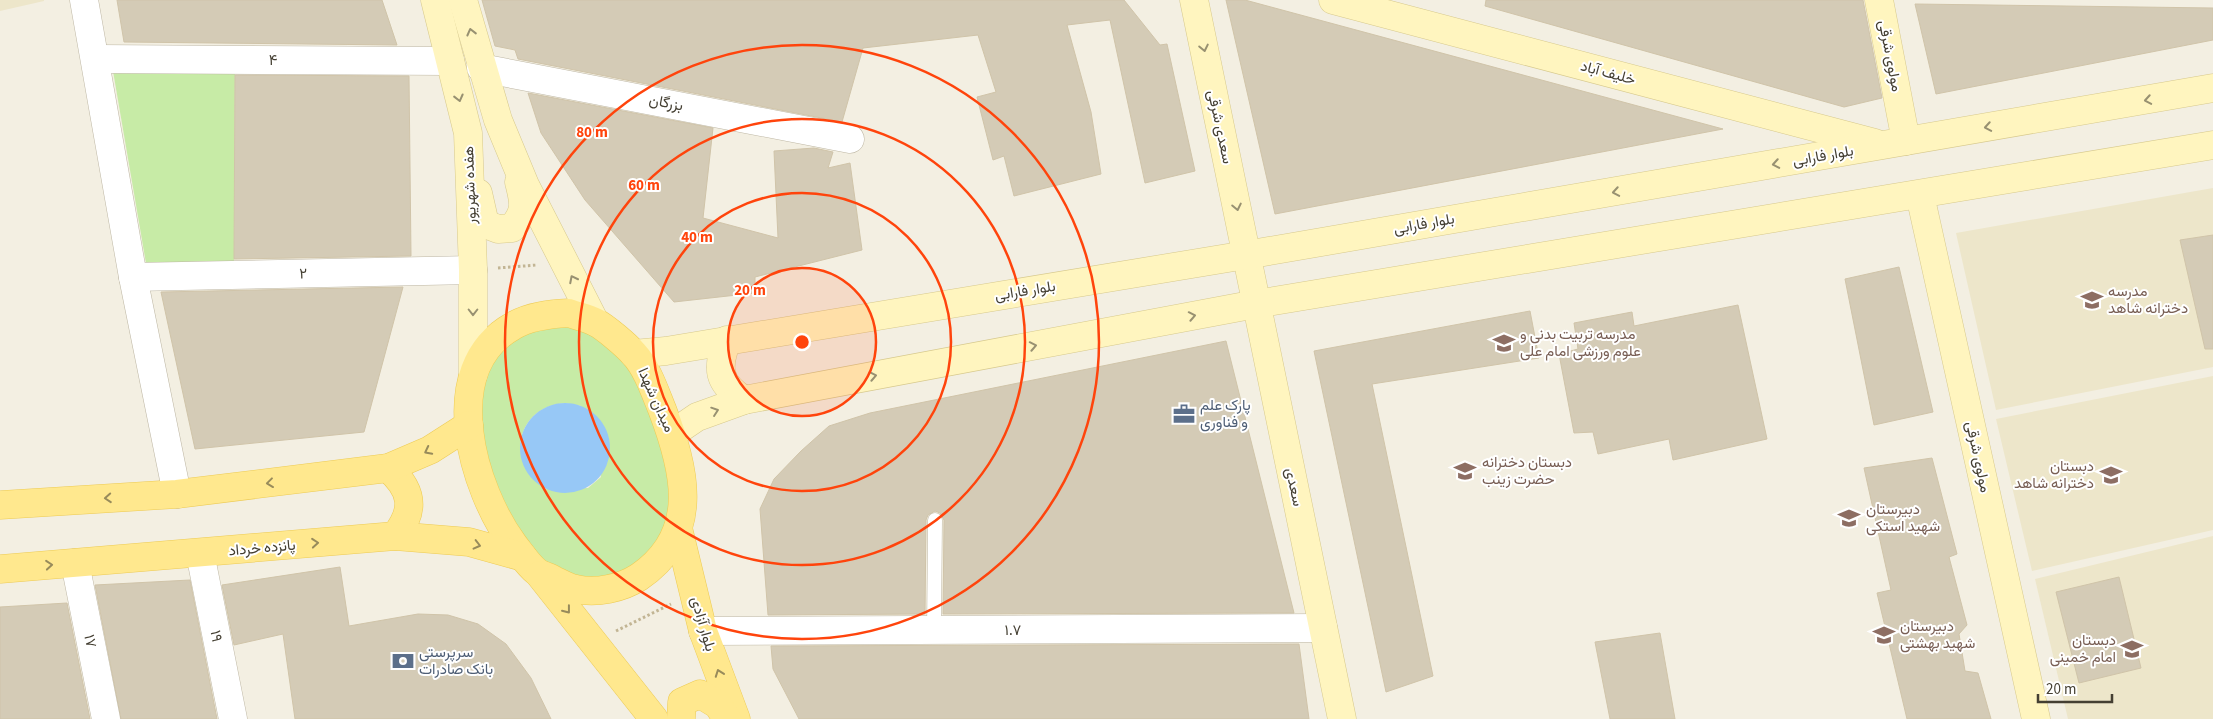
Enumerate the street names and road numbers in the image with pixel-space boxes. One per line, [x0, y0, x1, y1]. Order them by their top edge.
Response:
street label: مولوی شرقی [1873, 18, 1907, 94]
street label: ۴ [269, 50, 278, 71]
street label: خلیف آباد [1578, 56, 1638, 90]
street label: سعدی شرقی [1202, 88, 1238, 166]
street label: بزرگان [647, 89, 685, 117]
street label: بلوار فارابی [1791, 140, 1855, 172]
street label: هفده شهریور [458, 146, 482, 225]
street label: بلوار فارابی [1392, 208, 1456, 240]
street label: ۲ [299, 263, 307, 285]
street label: بلوار فارابی [993, 276, 1057, 306]
street label: میدان شهدا [632, 364, 680, 436]
street label: مولوی شرقی [1960, 419, 1996, 495]
street label: سعدی [1280, 466, 1308, 508]
street label: پانزده خرداد [228, 535, 296, 561]
street label: بلوار آزادی [685, 594, 721, 654]
street label: ۱.۷ [1005, 620, 1022, 641]
street label: ۱۹ [205, 628, 227, 644]
street label: ۱۷ [78, 633, 102, 650]

